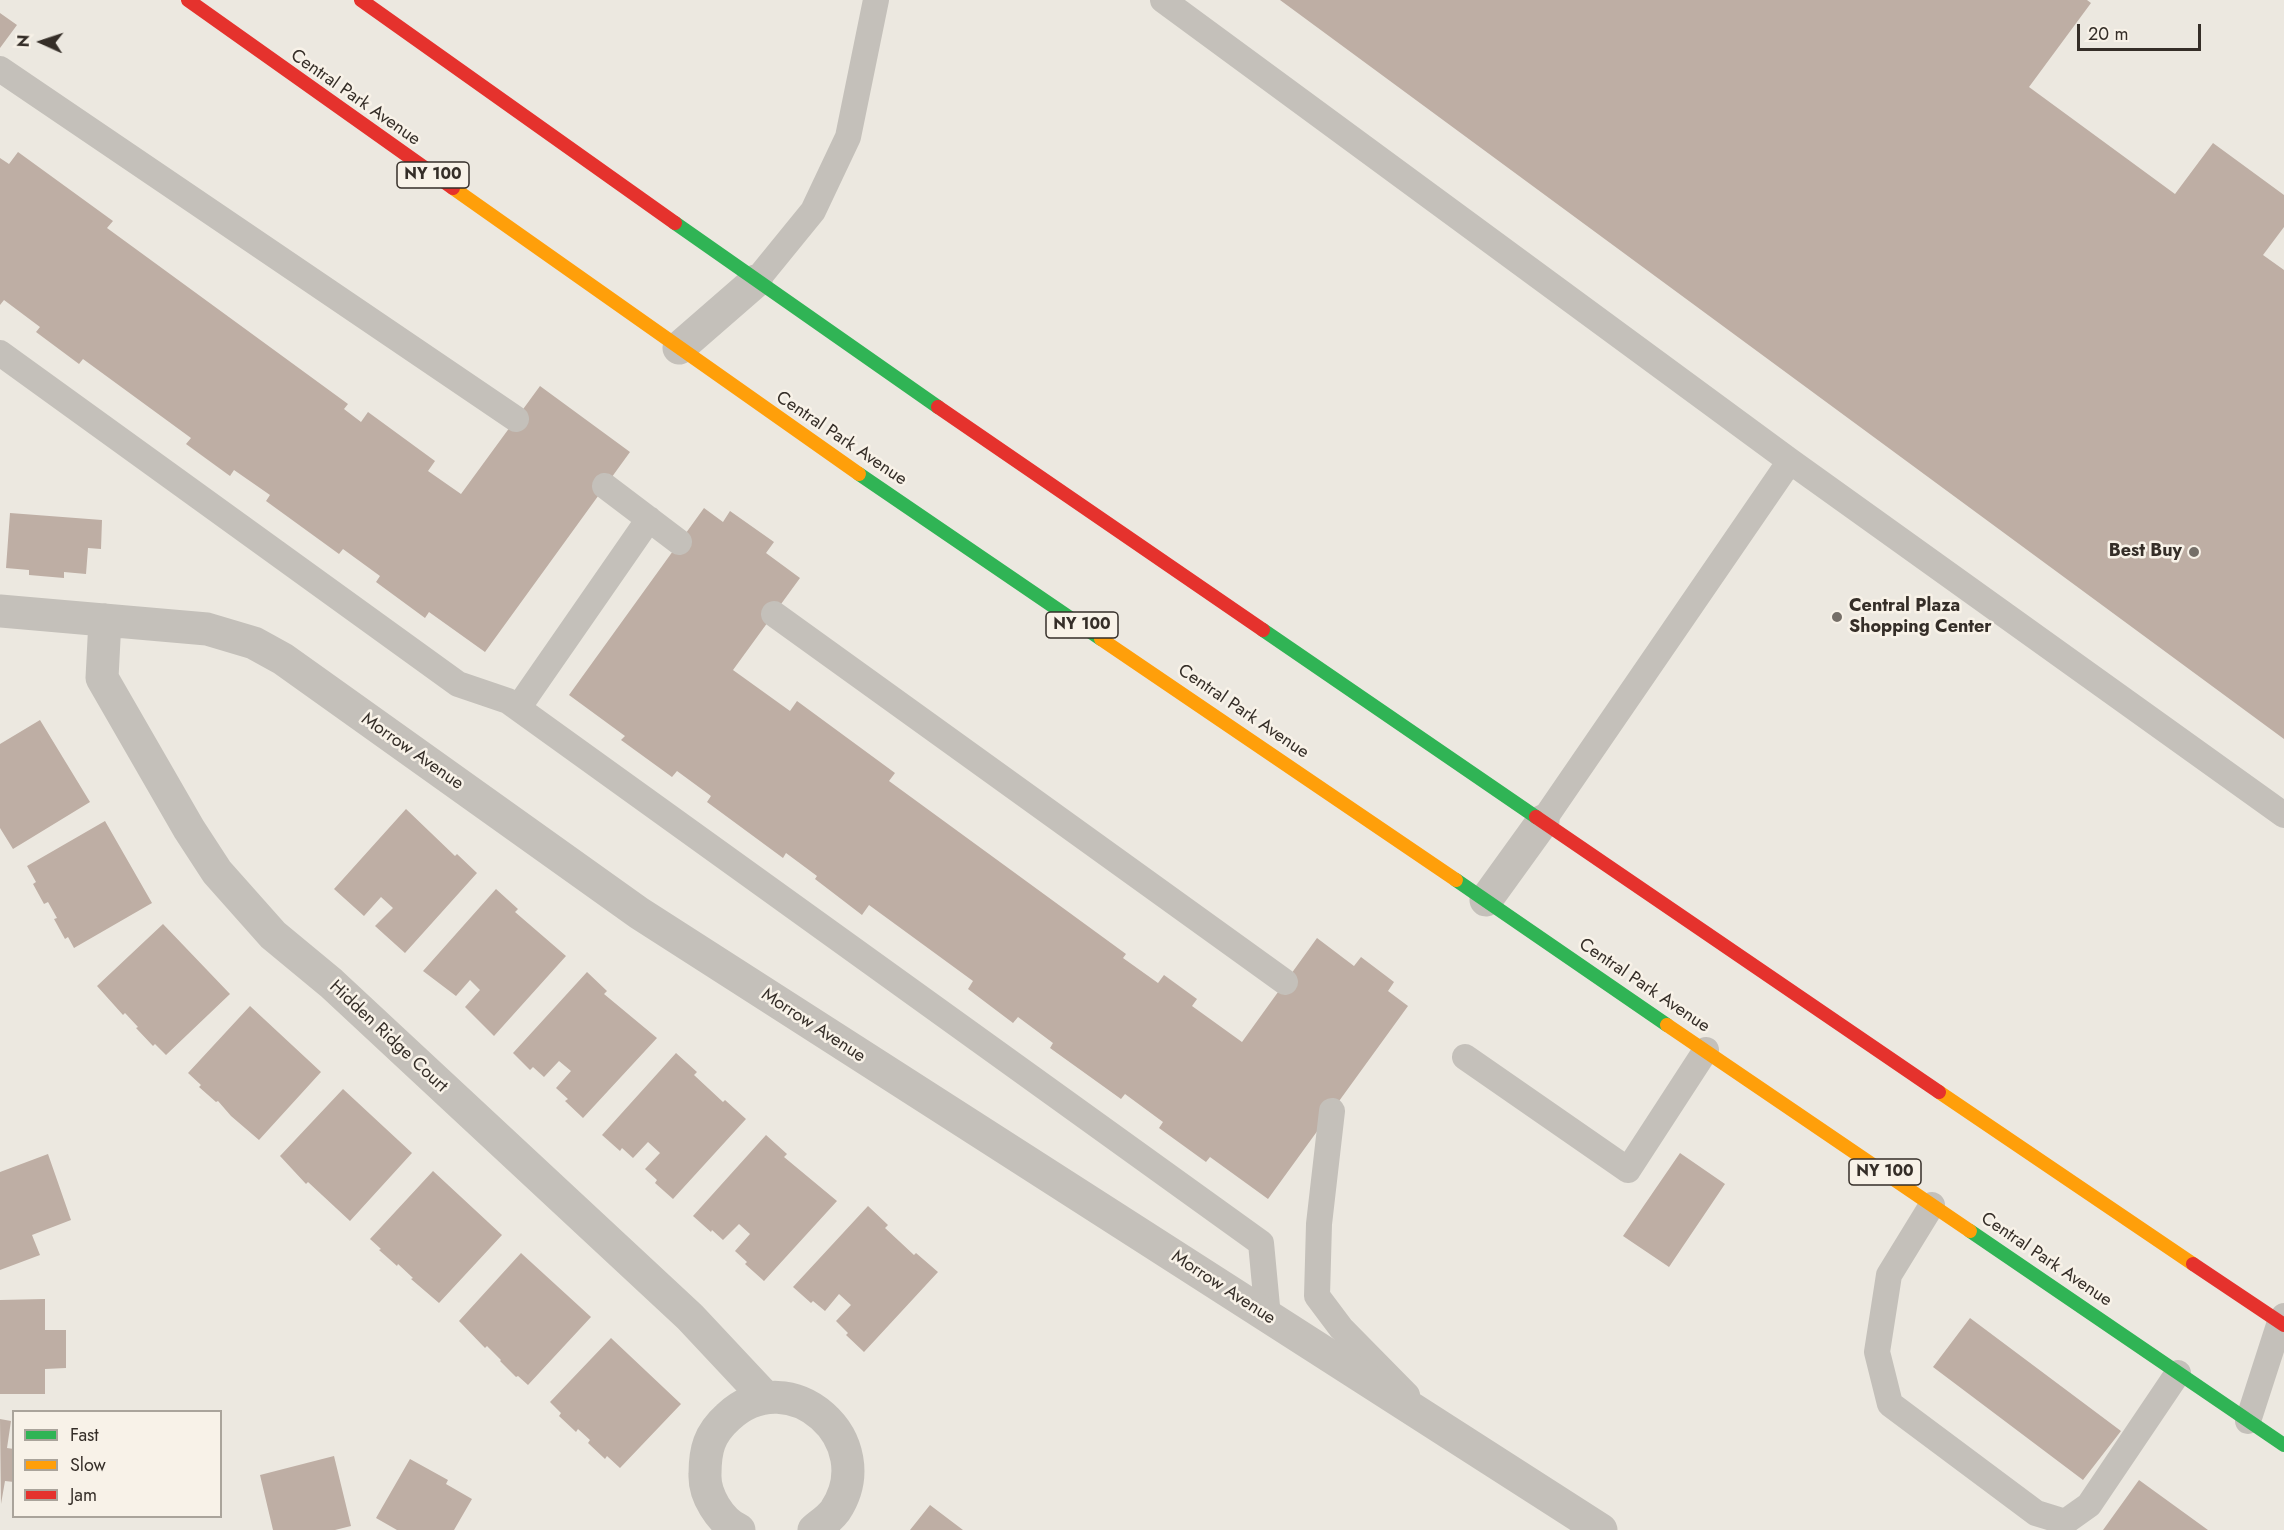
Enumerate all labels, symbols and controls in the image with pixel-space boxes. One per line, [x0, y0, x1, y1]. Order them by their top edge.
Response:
north arrow [12, 12, 72, 72]
scale bar [2080, 12, 2204, 50]
text: 20 m [2088, 21, 2128, 47]
text: N [12, 34, 35, 48]
street label: Central Park Avenue [286, 45, 424, 151]
road number: NY 100 [397, 162, 469, 188]
street label: Central Park Avenue [771, 387, 911, 491]
place label: Best Buy [2109, 541, 2182, 563]
marker: Best Buy [2187, 545, 2201, 559]
place label: Central Plaza Shopping Center [1849, 596, 1992, 638]
marker: Central Plaza Shopping Center [1830, 610, 1844, 624]
road number: NY 100 [1046, 612, 1118, 638]
street label: Central Park Avenue [1173, 660, 1313, 764]
street label: Morrow Avenue [357, 709, 467, 795]
street label: Central Park Avenue [1574, 934, 1714, 1038]
street label: Hidden Ridge Court [324, 977, 452, 1097]
street label: Morrow Avenue [757, 984, 869, 1068]
road number: NY 100 [1849, 1159, 1921, 1185]
street label: Central Park Avenue [1976, 1208, 2116, 1312]
street label: Morrow Avenue [1167, 1246, 1279, 1330]
legend [12, 1410, 222, 1518]
text: Fast [70, 1422, 99, 1448]
text: Slow [70, 1452, 106, 1478]
text: Jam [70, 1482, 97, 1508]

